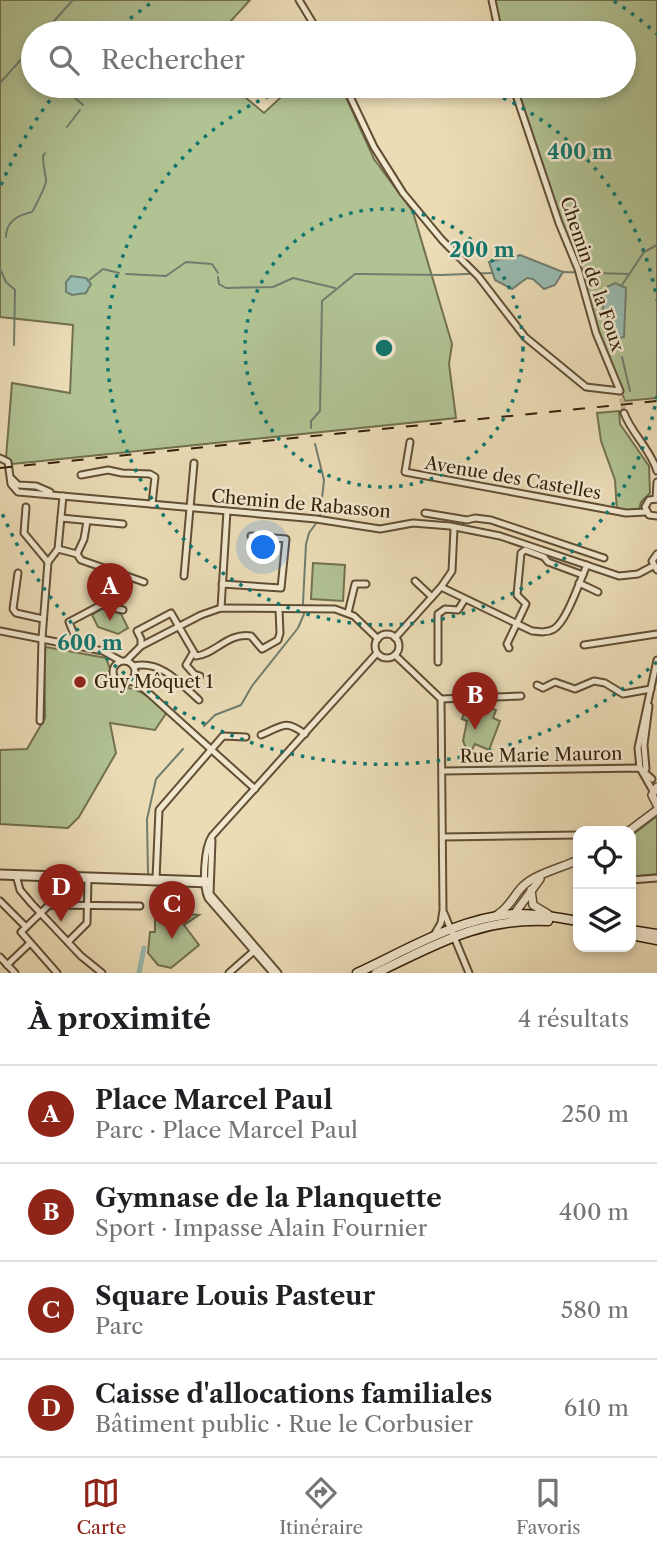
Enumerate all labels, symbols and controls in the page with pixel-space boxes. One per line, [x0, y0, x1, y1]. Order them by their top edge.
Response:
search box [21, 21, 636, 98]
icon: search [45, 41, 83, 79]
text: Rechercher [101, 44, 245, 76]
text: 400 m [547, 139, 613, 164]
street label: Chemin de la Foux [555, 194, 629, 355]
text: 200 m [449, 237, 515, 262]
centre of rings [372, 336, 396, 360]
street label: Avenue des Castelles [422, 451, 603, 504]
street label: Chemin de Rabasson [210, 485, 392, 523]
your location [246, 530, 280, 564]
pin: A [87, 563, 133, 621]
text: 600 m [57, 630, 123, 655]
place label: Guy Môquet 1 [94, 671, 214, 693]
pin: B [452, 672, 498, 730]
marker: Guy Môquet 1 [72, 674, 88, 690]
street label: Rue Marie Mauron [459, 743, 623, 767]
map controls [573, 826, 636, 952]
button: locate [573, 826, 636, 889]
pin: D [38, 864, 84, 922]
pin: C [149, 881, 195, 939]
button: layers [573, 889, 636, 952]
text: À proximité [28, 1000, 211, 1037]
text: 4 résultats [518, 1005, 629, 1033]
text: Place Marcel Paul [95, 1084, 333, 1116]
text: A [42, 1100, 60, 1128]
text: 250 m [561, 1100, 629, 1128]
text: Parc · Place Marcel Paul [95, 1116, 358, 1144]
text: Gymnase de la Planquette [95, 1182, 442, 1214]
text: B [42, 1198, 60, 1226]
text: 400 m [559, 1198, 629, 1226]
text: Sport · Impasse Alain Fournier [95, 1214, 427, 1242]
text: Square Louis Pasteur [95, 1280, 375, 1312]
text: C [42, 1296, 60, 1324]
text: 580 m [561, 1296, 629, 1324]
text: Parc [95, 1312, 143, 1340]
text: Caisse d'allocations familiales [95, 1378, 492, 1410]
text: D [41, 1394, 61, 1422]
text: 610 m [564, 1394, 629, 1422]
text: Bâtiment public · Rue le Corbusier [95, 1410, 473, 1438]
tab: Carte [76, 1474, 126, 1539]
tab: Itinéraire [279, 1474, 363, 1539]
tab: Favoris [516, 1474, 581, 1539]

